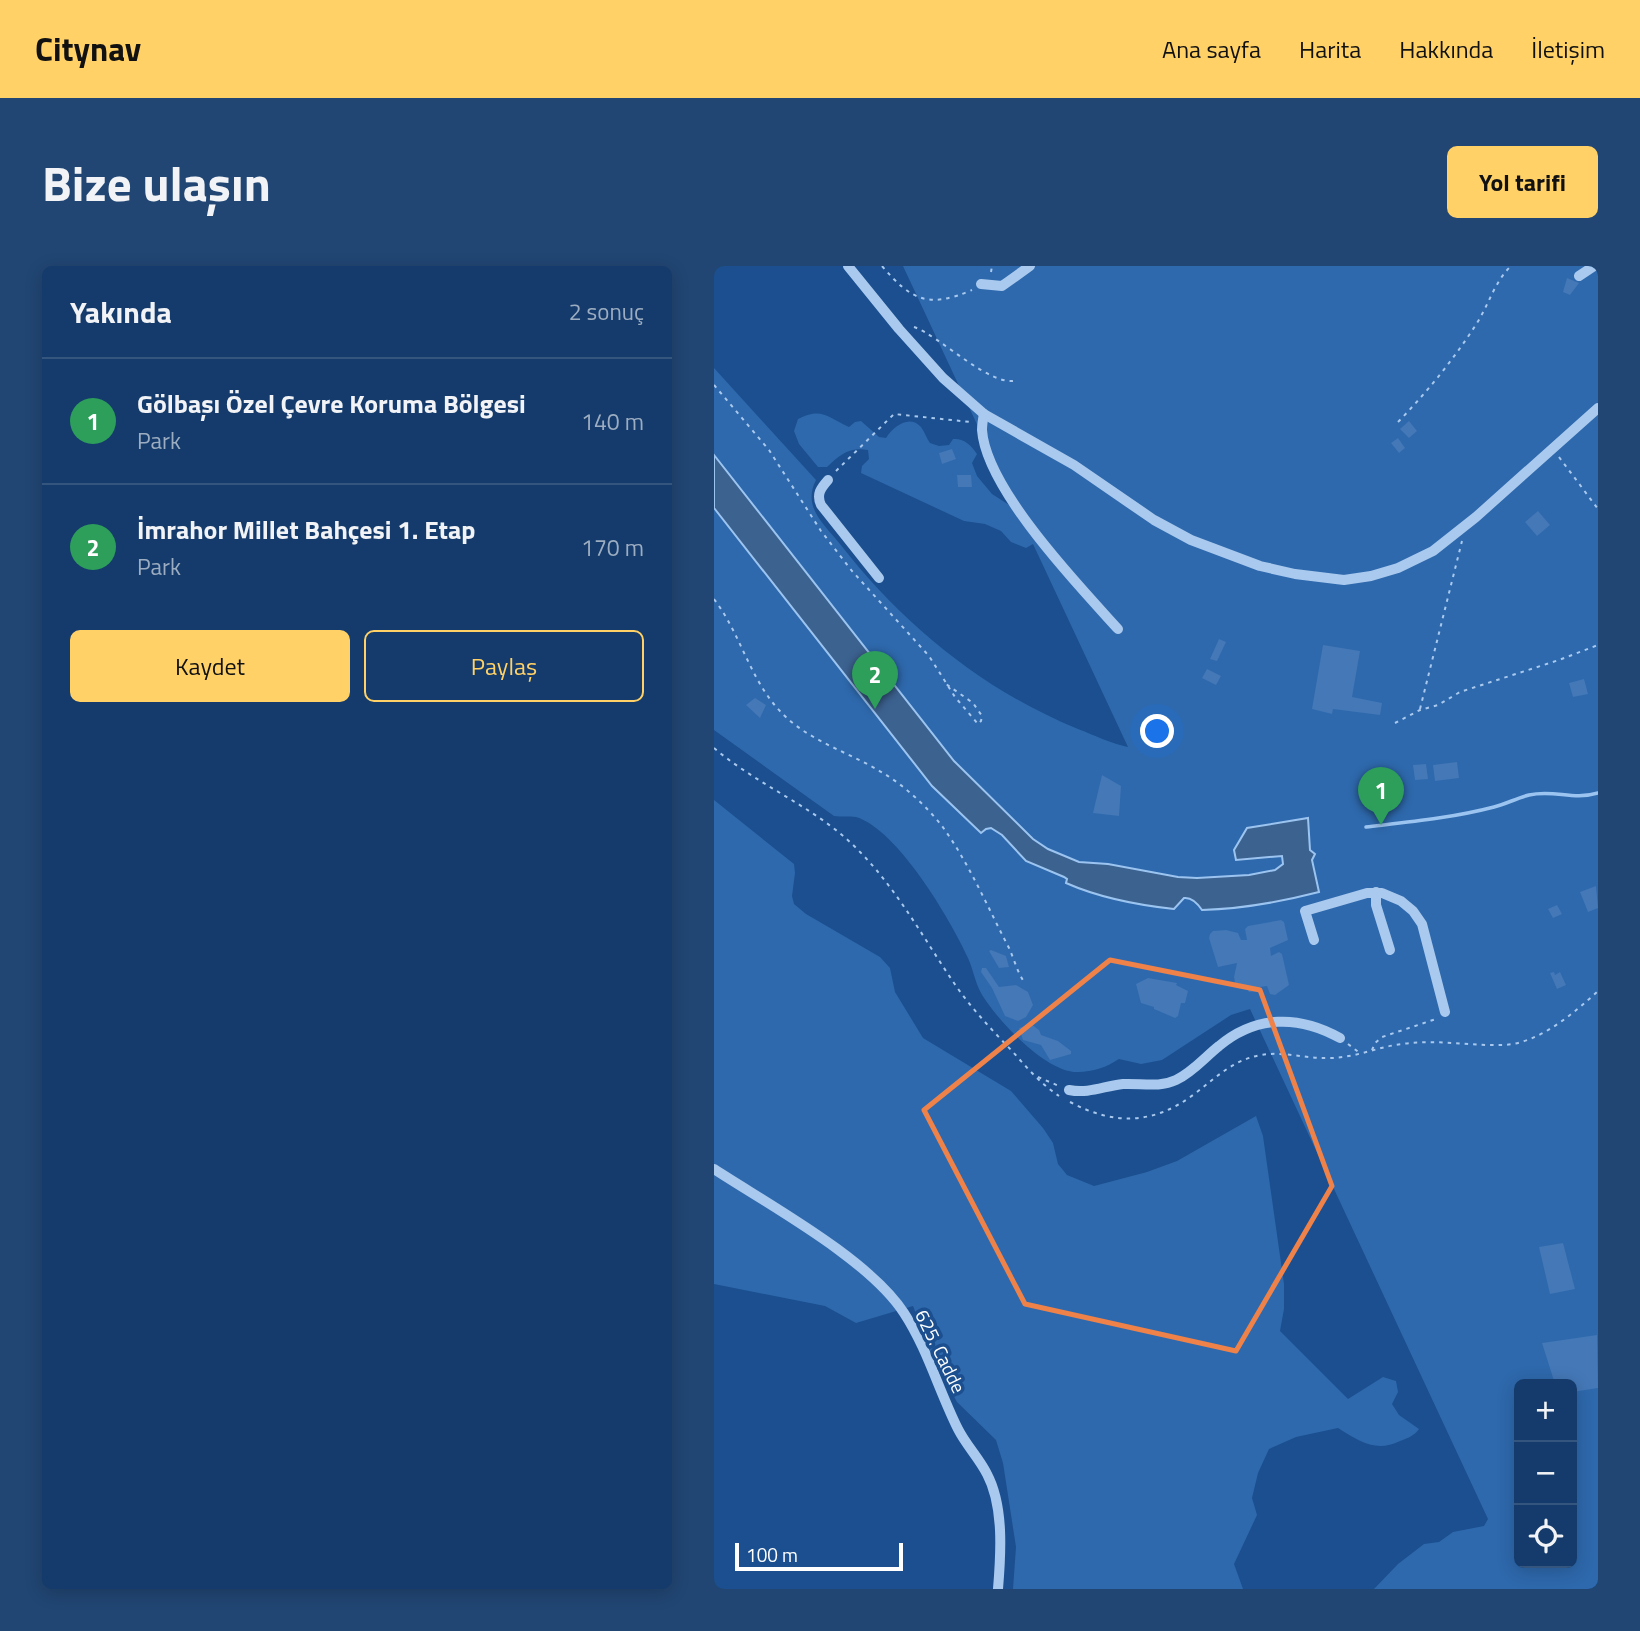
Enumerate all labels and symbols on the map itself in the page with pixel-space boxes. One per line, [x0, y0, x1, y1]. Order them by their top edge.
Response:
pin: 2 [852, 651, 898, 709]
your location [1140, 714, 1174, 748]
pin: 1 [1358, 767, 1404, 825]
street label: 625. Cadde [908, 1304, 974, 1398]
scale bar [735, 1540, 903, 1572]

